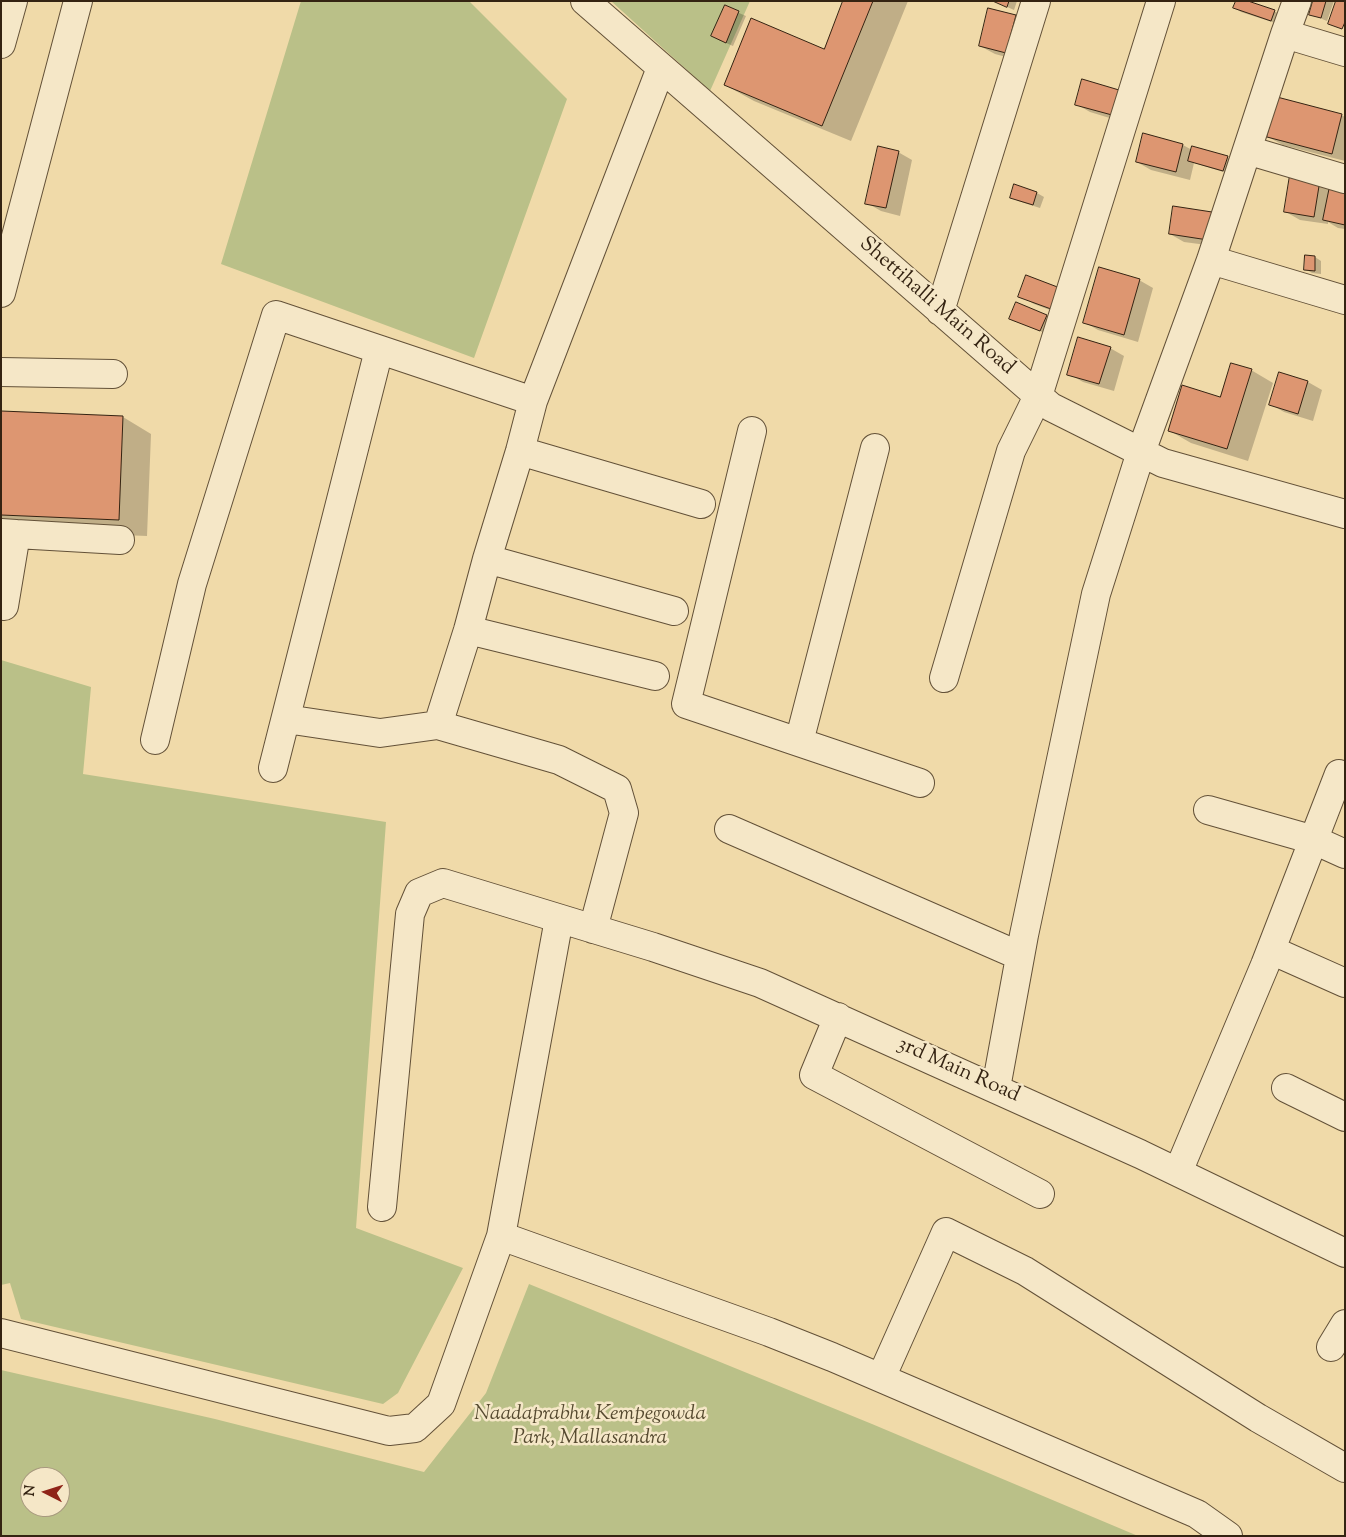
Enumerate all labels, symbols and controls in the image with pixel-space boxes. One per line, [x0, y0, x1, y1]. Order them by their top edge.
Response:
street label: Shettihalli Main Road [853, 233, 1019, 381]
street label: 3rd Main Road [893, 1033, 1023, 1109]
park label: Naadaprabhu Kempegowda Park, Mallasandra [474, 1402, 706, 1452]
north arrow [20, 1467, 70, 1517]
text: N [21, 1484, 42, 1497]

